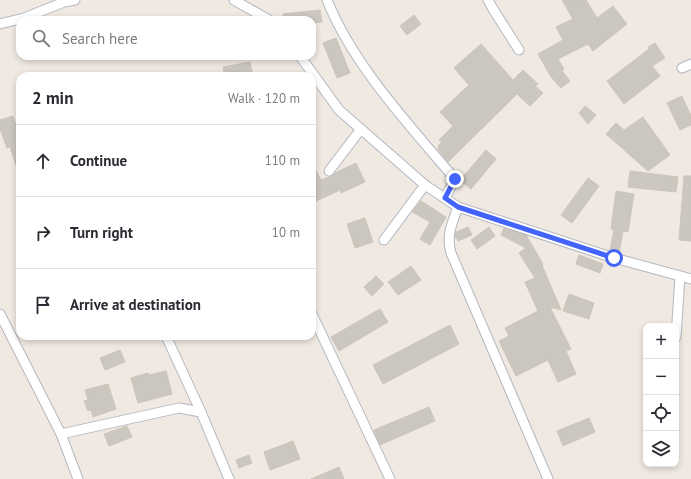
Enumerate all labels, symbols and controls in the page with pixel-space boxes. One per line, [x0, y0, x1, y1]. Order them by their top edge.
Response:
search box [16, 16, 316, 60]
icon: search [30, 27, 52, 49]
text: Search here [62, 29, 138, 48]
text: 2 min [32, 87, 73, 109]
text: Walk · 120 m [228, 90, 300, 107]
icon: ahead [32, 150, 54, 172]
text: Continue [70, 151, 127, 170]
text: 110 m [265, 152, 300, 169]
route end [446, 170, 464, 188]
icon: right [32, 222, 54, 244]
text: Turn right [70, 223, 133, 242]
text: 10 m [272, 224, 300, 241]
route start [605, 249, 623, 267]
icon: arrive [32, 294, 54, 316]
text: Arrive at destination [70, 295, 201, 314]
map controls [643, 323, 679, 467]
button: + [643, 323, 679, 359]
button: − [643, 359, 679, 395]
button: locate [643, 395, 679, 431]
button: layers [643, 431, 679, 467]

